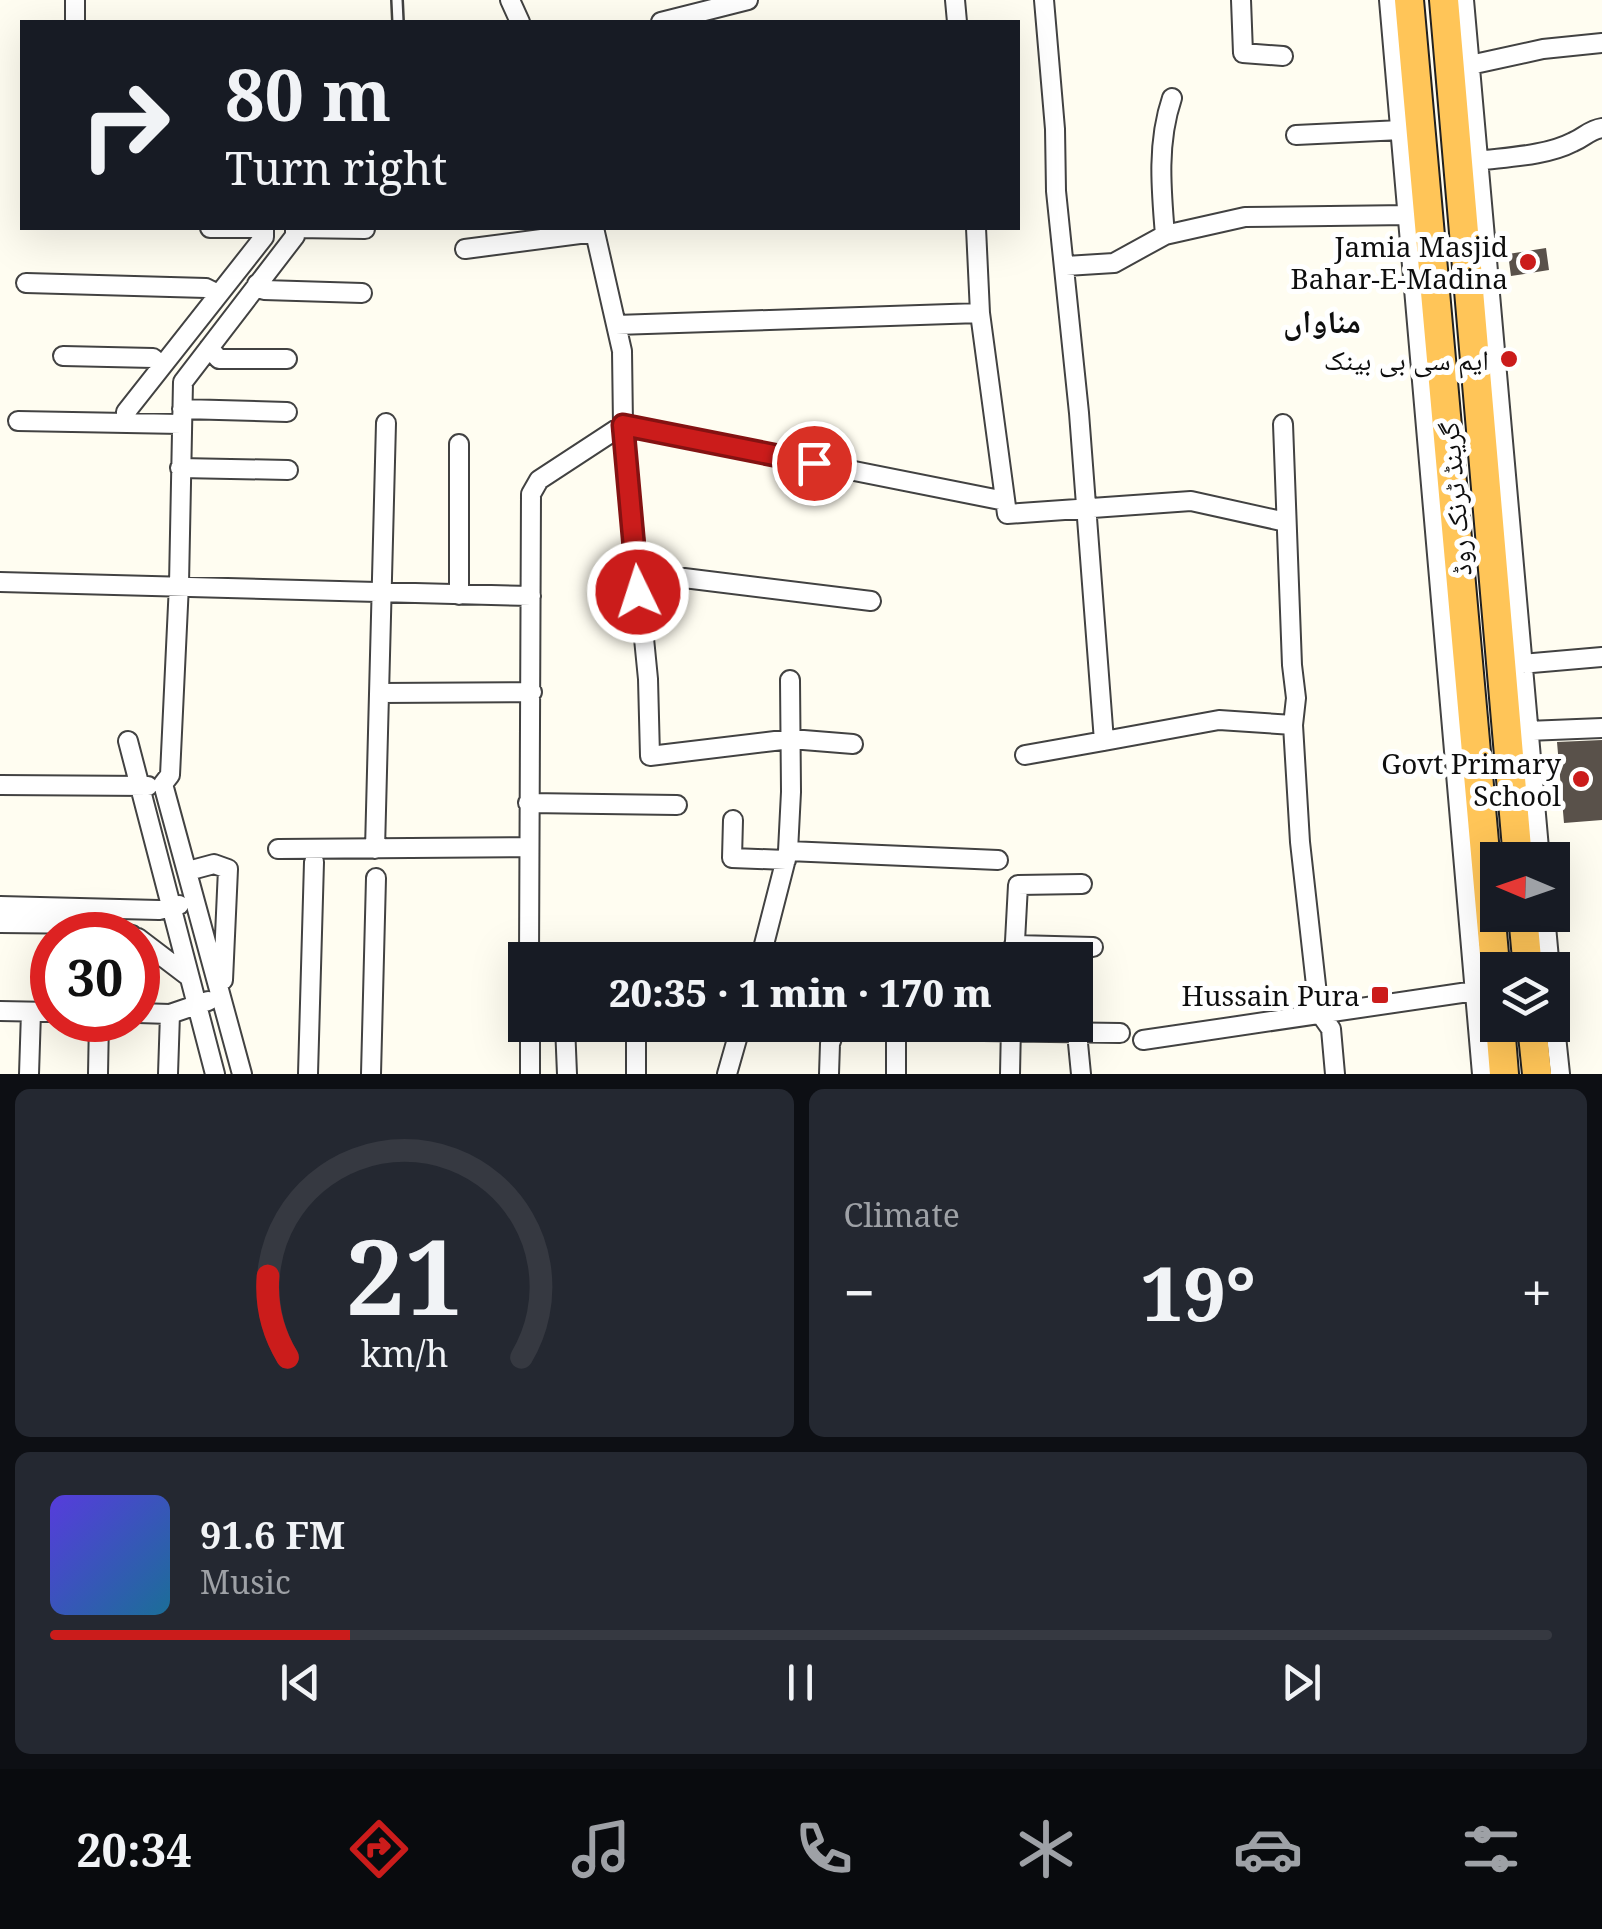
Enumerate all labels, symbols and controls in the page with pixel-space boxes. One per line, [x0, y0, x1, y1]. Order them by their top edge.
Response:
text: 80 m [225, 46, 391, 142]
icon: right [60, 60, 190, 190]
text: Turn right [225, 137, 447, 198]
place label: Jamia Masjid Bahar-E-Madina [1290, 227, 1508, 297]
marker: Jamia Masjid Bahar-E-Madina [1517, 251, 1539, 273]
district label: مناواں [1283, 299, 1361, 342]
place label: ایم سی بی بینک [1324, 340, 1489, 379]
marker: ایم سی بی بینک [1498, 348, 1520, 370]
street label: گرینڈ ٹرنک روڈ [1428, 420, 1480, 578]
pin [772, 421, 857, 506]
icon: arrive [787, 436, 842, 491]
position arrow [586, 540, 690, 644]
place label: Govt Primary School [1381, 744, 1561, 814]
marker: Govt Primary School [1570, 768, 1592, 790]
north arrow [1480, 842, 1570, 932]
map controls [1480, 842, 1570, 1042]
speed limit sign: 30 [30, 912, 160, 1042]
button: layers [1480, 952, 1570, 1042]
text: 20:35 · 1 min · 170 m [609, 966, 992, 1018]
place label: Hussain Pura [1182, 976, 1360, 1014]
marker: Hussain Pura [1369, 984, 1391, 1006]
text: Climate [844, 1193, 960, 1236]
text: 21 [345, 1204, 463, 1345]
text: 19° [1141, 1241, 1256, 1343]
text: − [844, 1254, 875, 1329]
text: + [1521, 1254, 1552, 1329]
text: km/h [360, 1329, 448, 1377]
text: 91.6 FM [200, 1508, 345, 1560]
text: Music [200, 1560, 291, 1603]
icon: previous [273, 1655, 328, 1710]
icon: pause [773, 1655, 828, 1710]
icon: next [1274, 1655, 1329, 1710]
icon: directions [344, 1814, 414, 1884]
icon: music [566, 1814, 636, 1884]
icon: phone [789, 1814, 859, 1884]
icon: climate [1011, 1814, 1081, 1884]
icon: car [1233, 1814, 1303, 1884]
icon: filters [1456, 1814, 1526, 1884]
text: 20:34 [76, 1819, 192, 1880]

